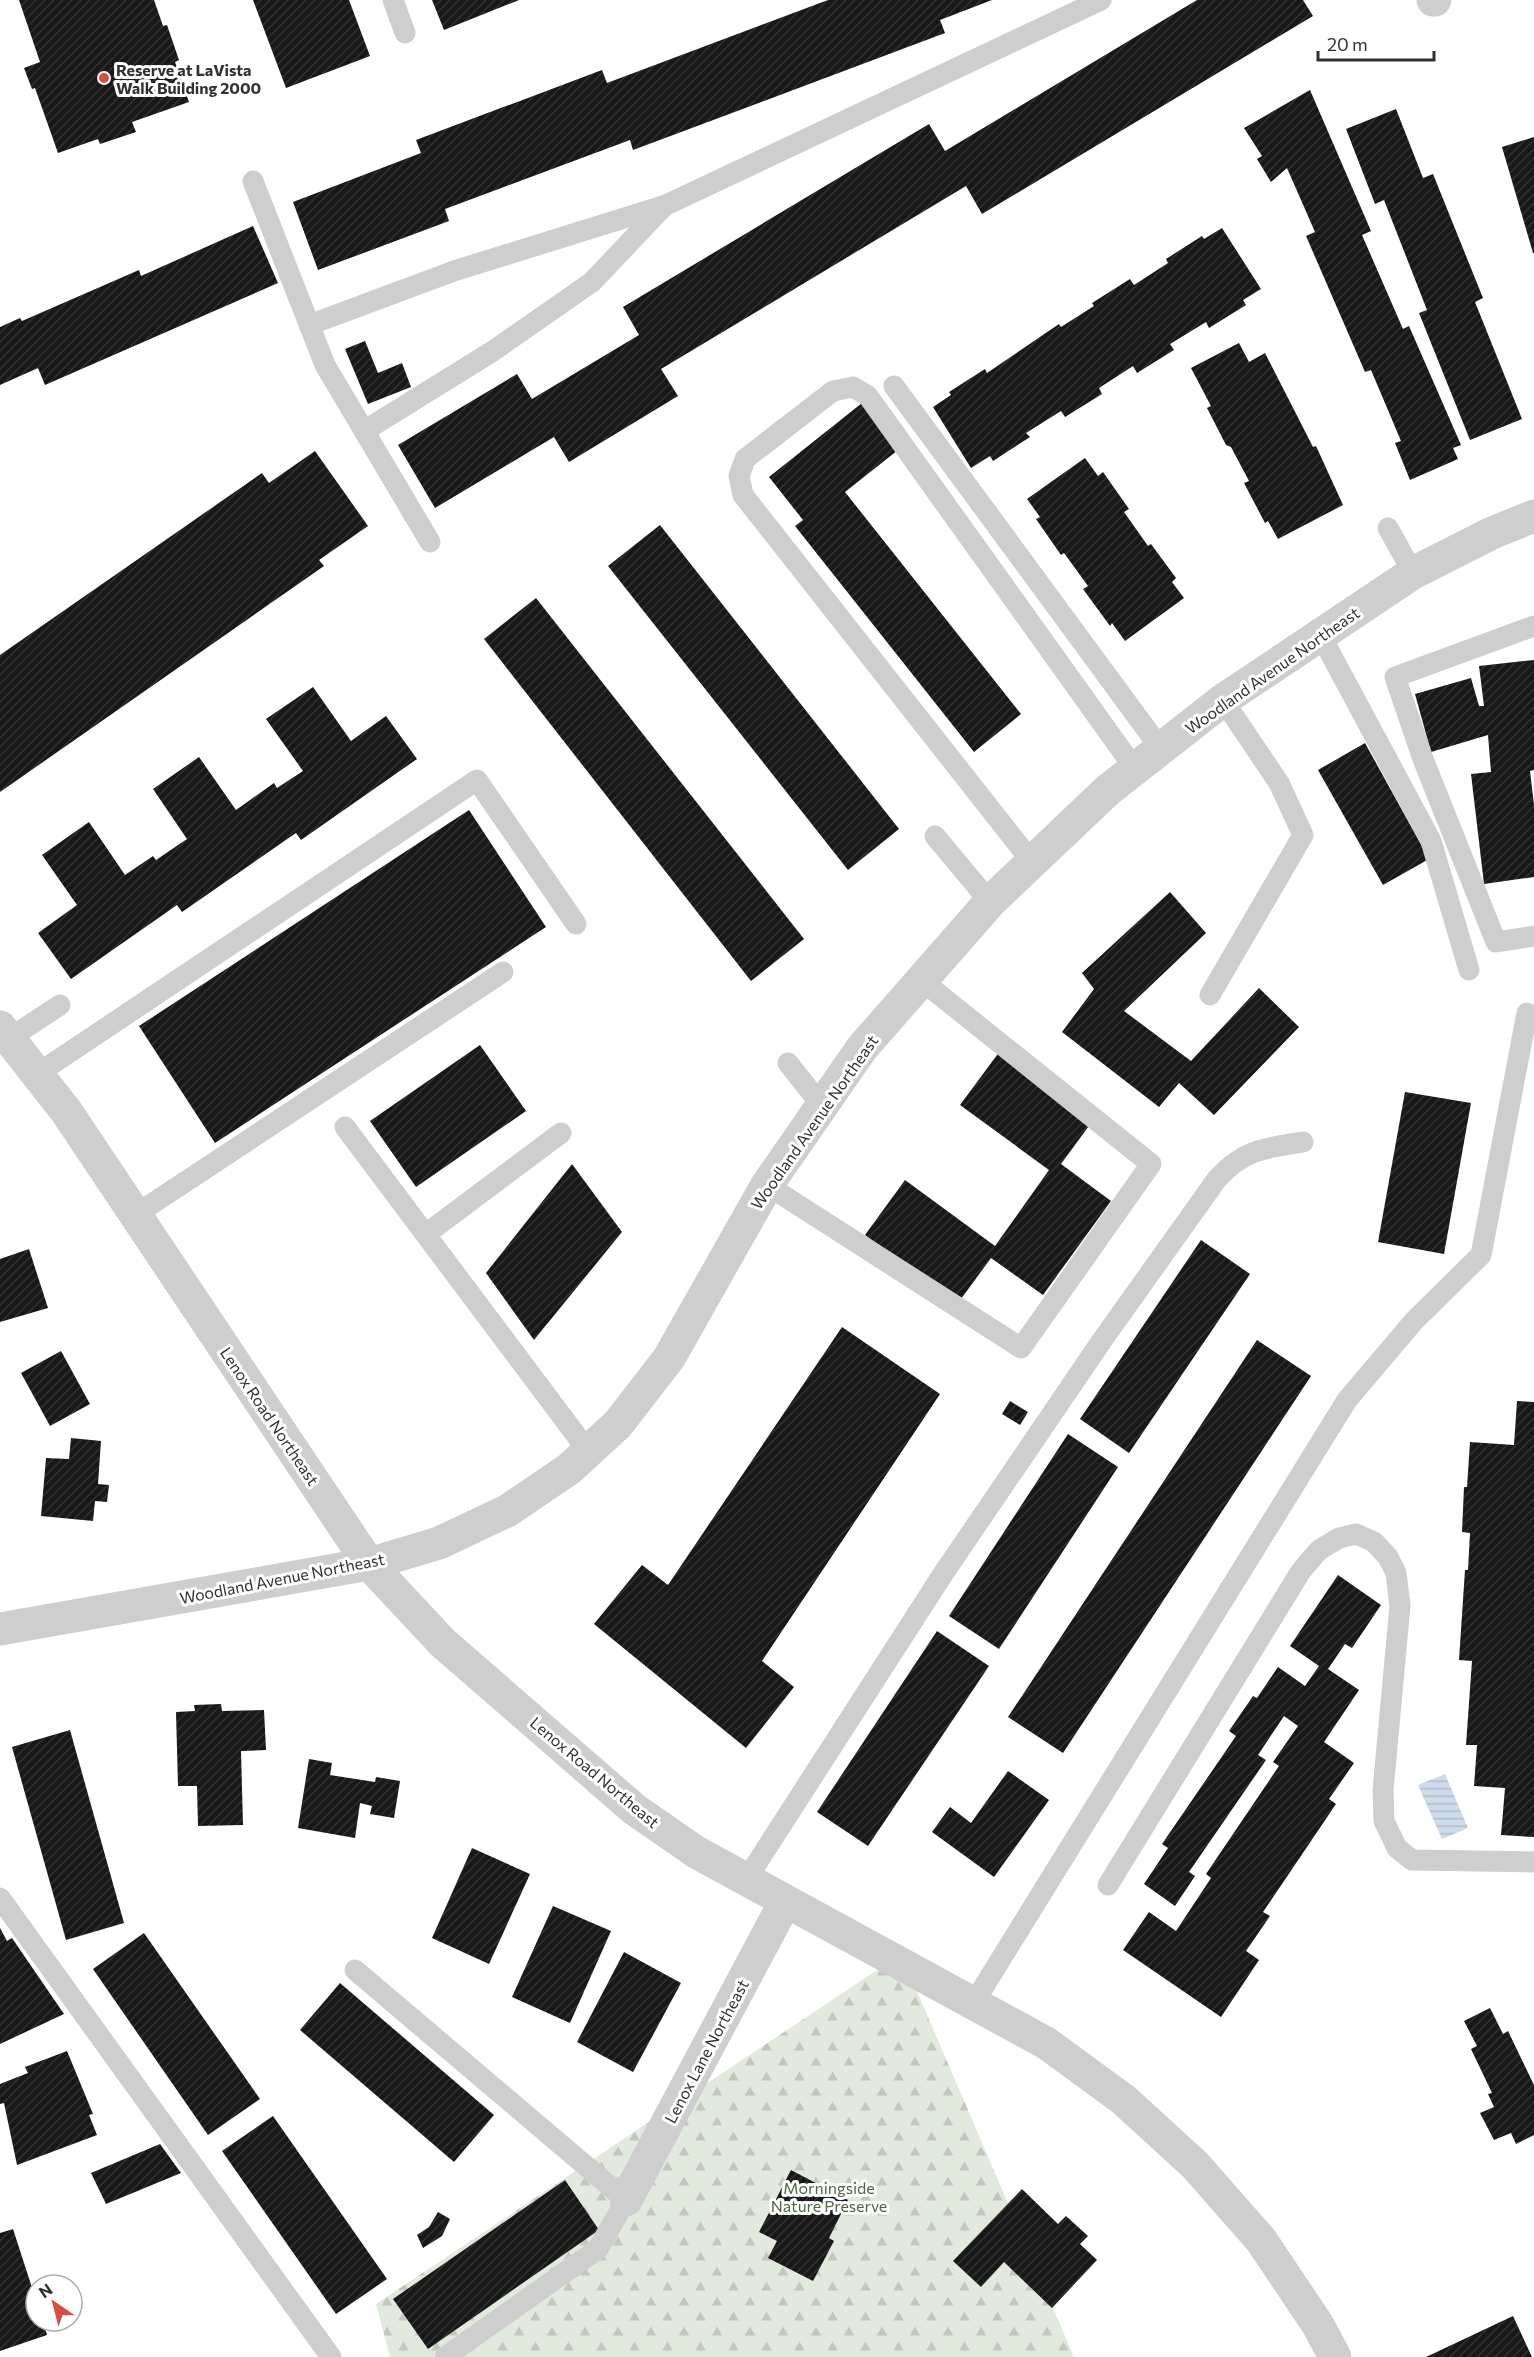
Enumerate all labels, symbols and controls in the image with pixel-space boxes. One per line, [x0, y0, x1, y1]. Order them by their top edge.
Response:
scale bar [1318, 24, 1434, 62]
text: 20 m [1327, 33, 1368, 55]
place label: Reserve at LaVista Walk Building 2000 [116, 60, 261, 97]
marker: Reserve at LaVista Walk Building 2000 [97, 71, 111, 85]
street label: Woodland Avenue Northeast [1181, 602, 1363, 737]
street label: Woodland Avenue Northeast [747, 1031, 882, 1213]
street label: Lenox Road Northeast [217, 1343, 324, 1489]
street label: Woodland Avenue Northeast [178, 1549, 386, 1607]
street label: Lenox Road Northeast [527, 1713, 664, 1832]
street label: Lenox Lane Northeast [660, 1975, 752, 2126]
park label: Morningside Nature Preserve [771, 2178, 887, 2215]
north arrow [24, 2273, 84, 2333]
text: N [35, 2279, 55, 2302]

